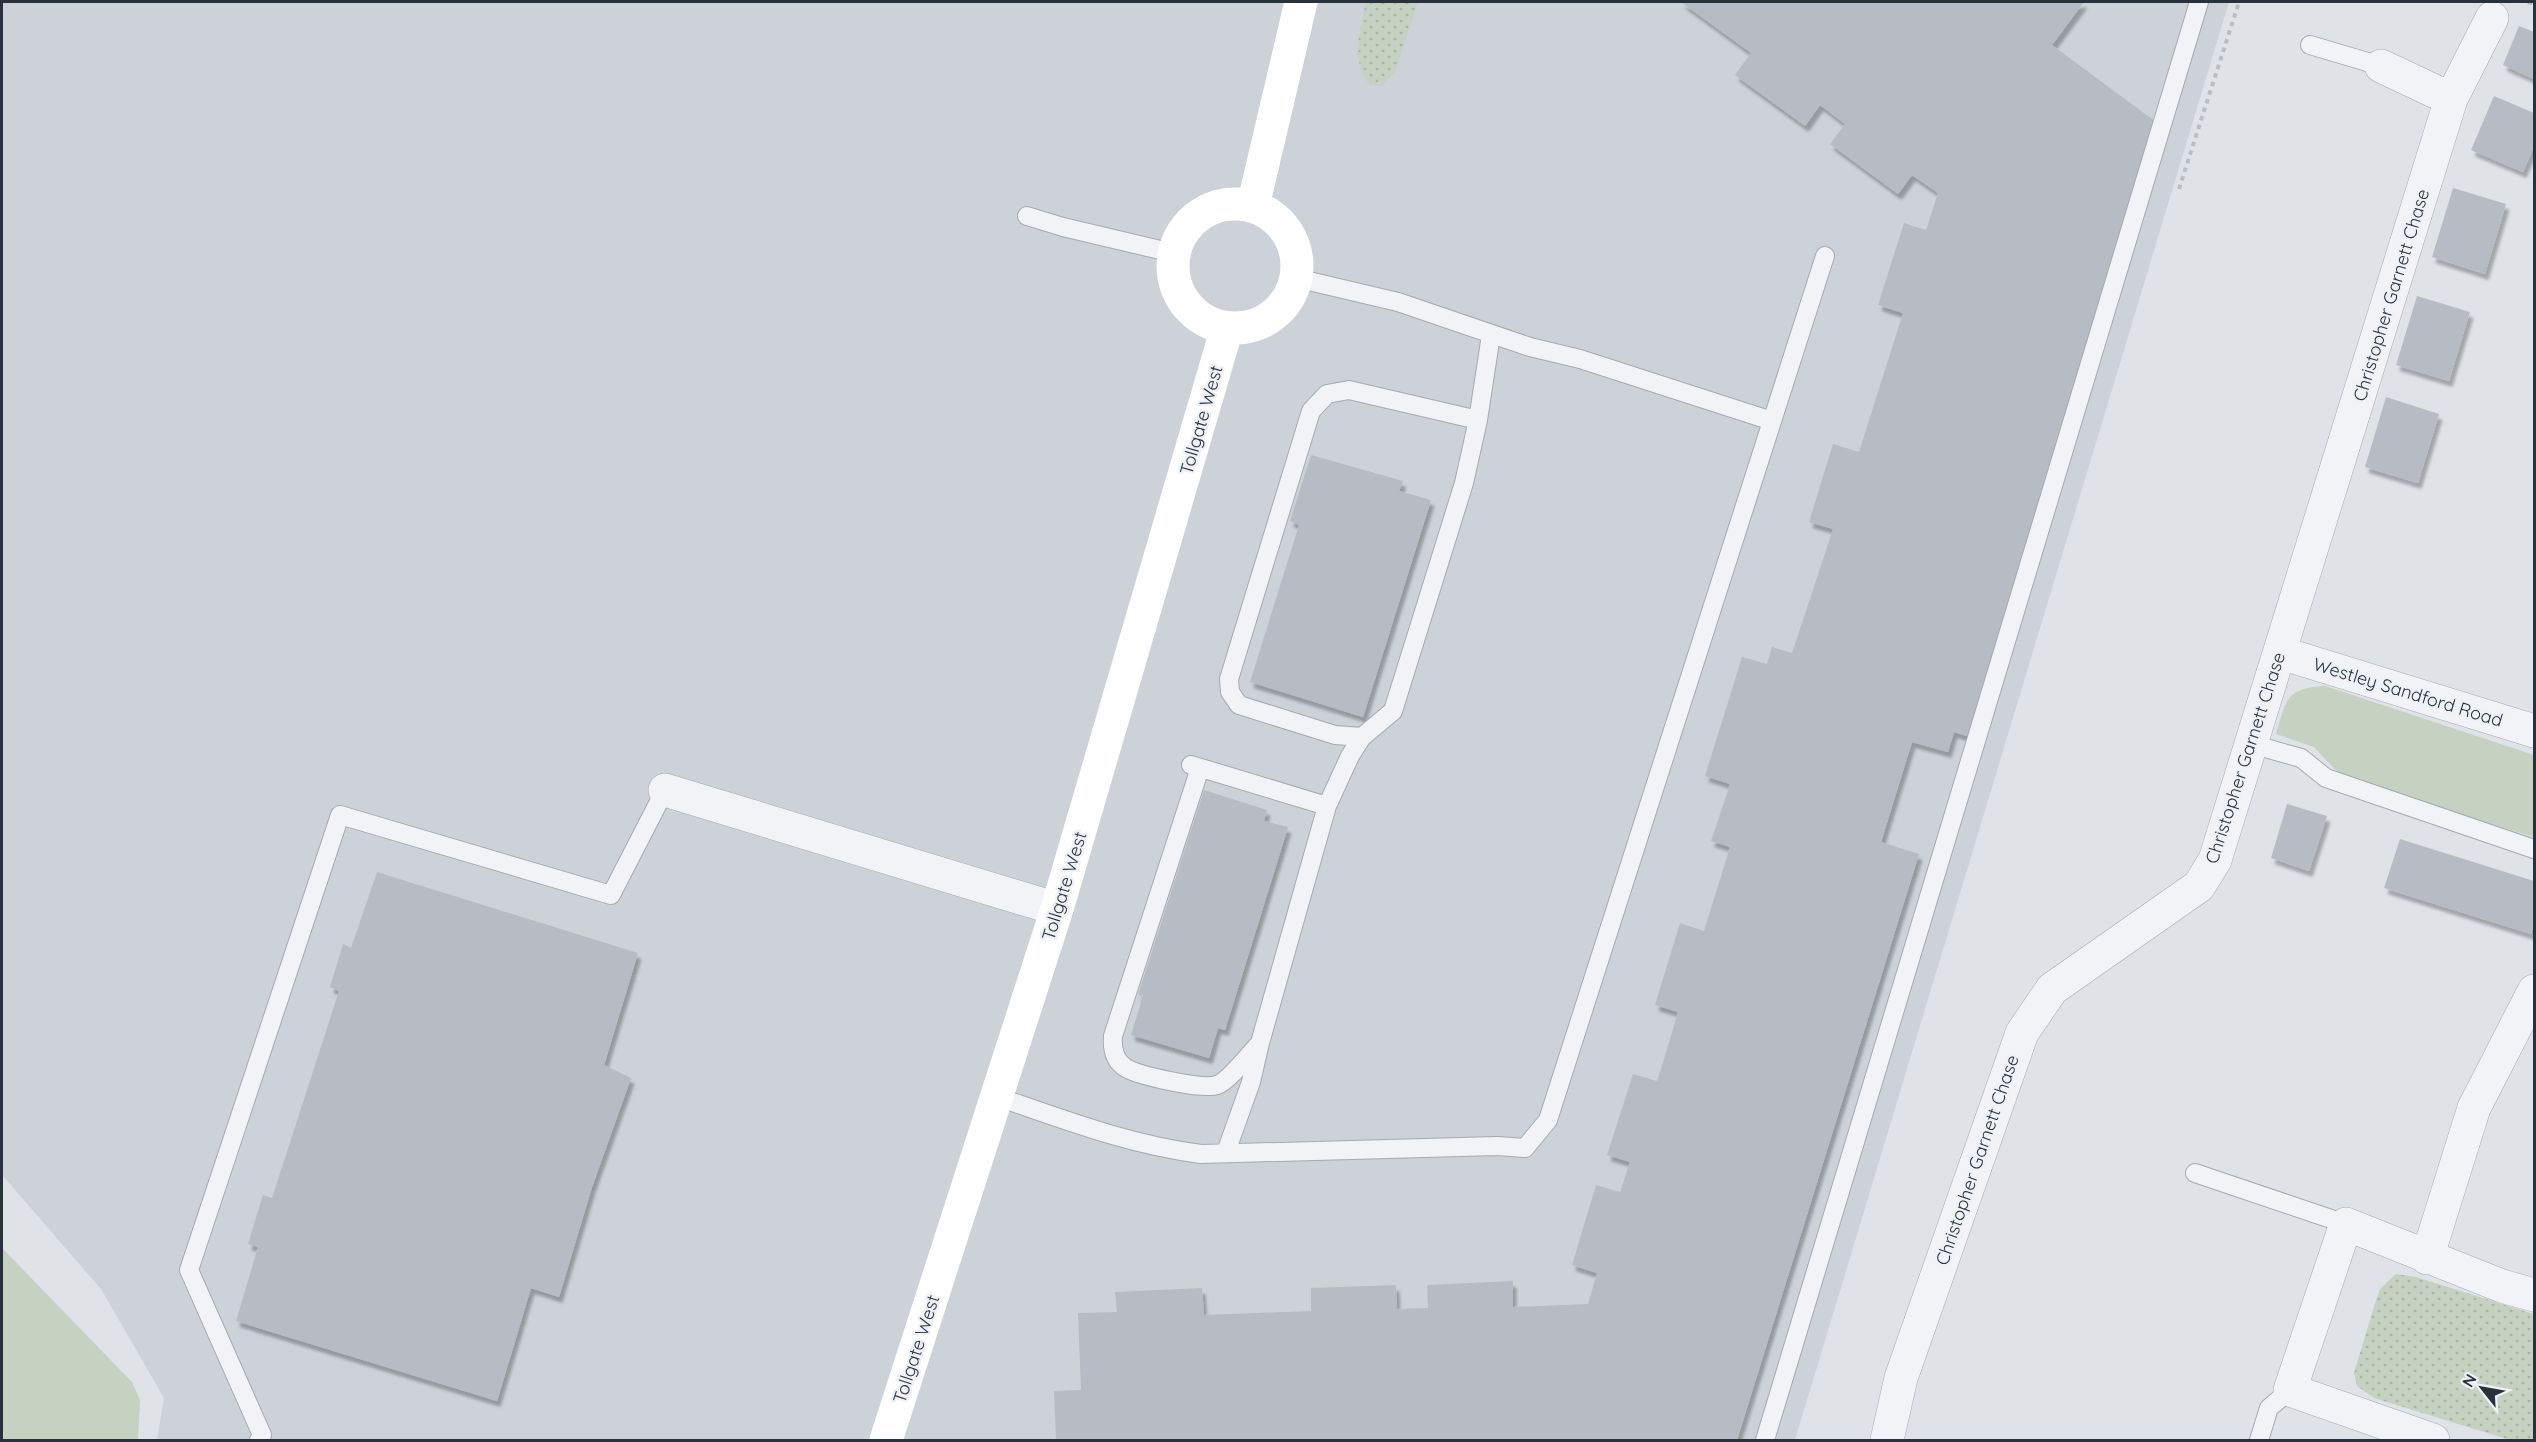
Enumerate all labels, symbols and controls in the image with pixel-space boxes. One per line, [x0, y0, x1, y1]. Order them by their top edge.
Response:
street label: Christopher Garnett Chase [2348, 186, 2434, 404]
street label: Tollgate West [1174, 363, 1228, 477]
street label: Christopher Garnett Chase [2200, 649, 2290, 867]
street label: Westley Sandford Road [2310, 652, 2506, 732]
street label: Tollgate West [1037, 829, 1091, 943]
street label: Christopher Garnett Chase [1930, 1052, 2024, 1268]
street label: Tollgate West [888, 1292, 944, 1406]
north arrow [2452, 1358, 2512, 1418]
text: N [2458, 1370, 2481, 1390]

